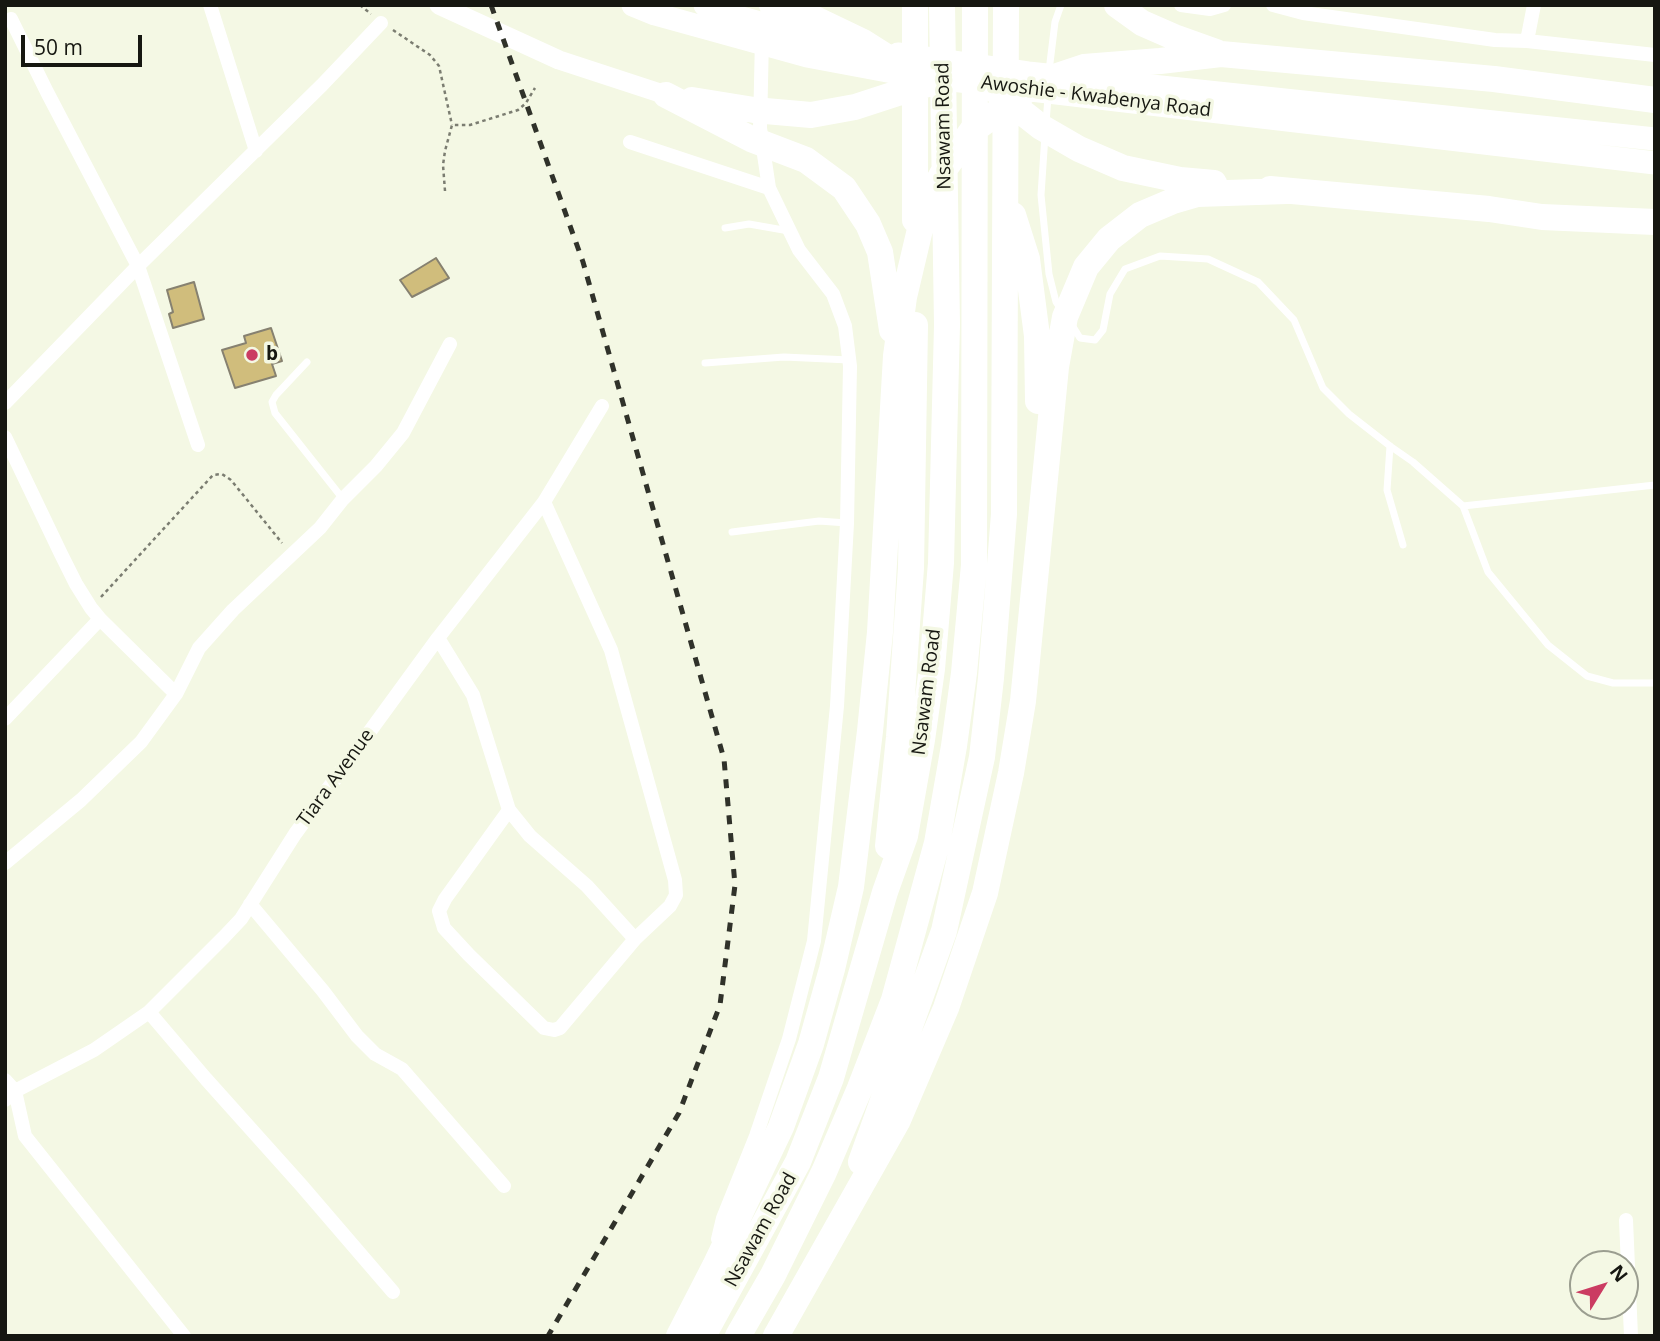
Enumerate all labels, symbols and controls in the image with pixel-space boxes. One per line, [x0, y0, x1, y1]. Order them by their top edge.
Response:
scale bar [24, 21, 145, 65]
text: 50 m [34, 33, 83, 61]
street label: Nsawam Road [931, 62, 957, 190]
street label: Awoshie - Kwabenya Road [980, 72, 1212, 122]
place label: b [266, 344, 278, 366]
marker: b [244, 347, 260, 363]
street label: Nsawam Road [908, 628, 946, 756]
street label: Tiara Avenue [293, 725, 379, 831]
street label: Nsawam Road [720, 1169, 802, 1291]
north arrow [1569, 1250, 1639, 1320]
text: N [1604, 1259, 1634, 1287]

